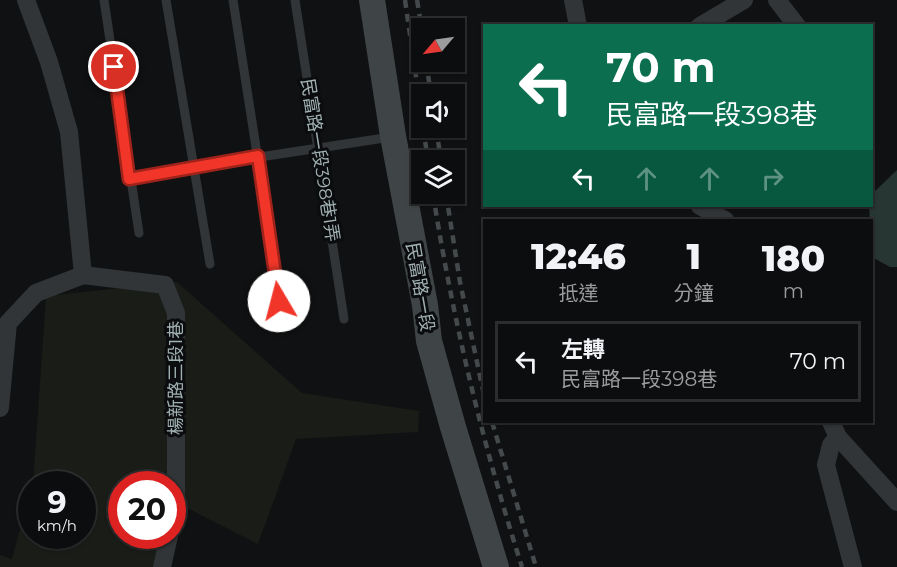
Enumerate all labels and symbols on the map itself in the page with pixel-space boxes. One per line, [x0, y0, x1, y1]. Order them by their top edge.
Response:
north arrow [411, 18, 465, 72]
pin [88, 41, 139, 92]
street label: 民富路一段398巷1弄 [296, 77, 344, 243]
street label: 民富路一段 [401, 241, 439, 333]
position arrow [247, 269, 311, 333]
street label: 楊新路三段1巷 [165, 321, 187, 435]
speed limit sign: 20 [108, 471, 186, 549]

